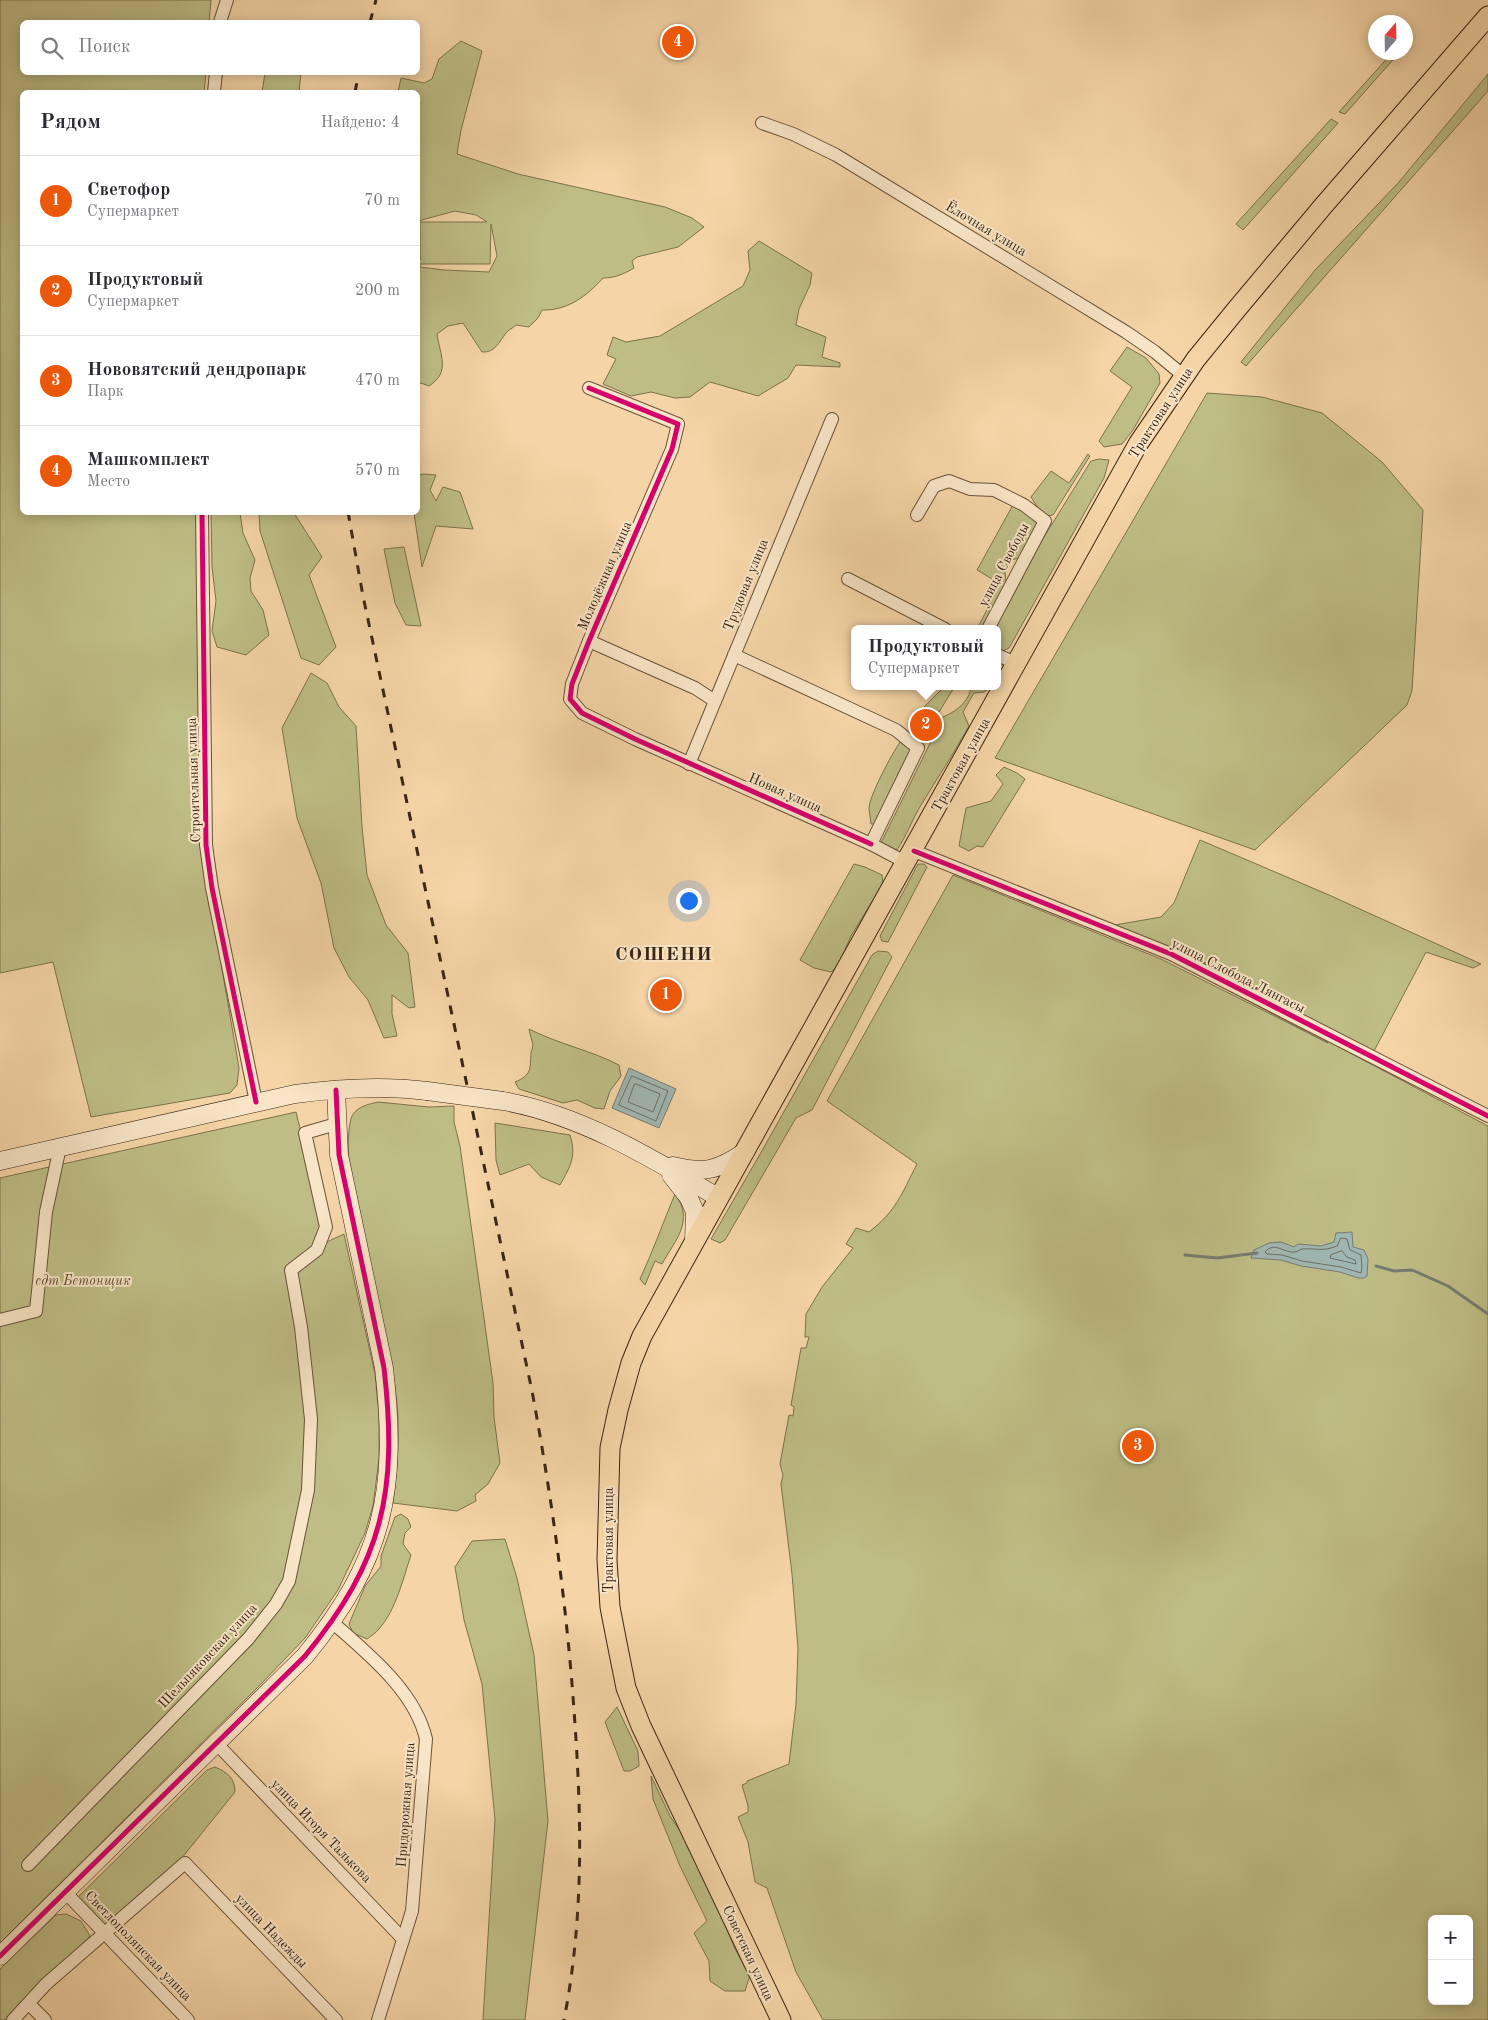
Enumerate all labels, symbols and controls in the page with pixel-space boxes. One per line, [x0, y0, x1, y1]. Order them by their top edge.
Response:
north arrow [1368, 15, 1413, 60]
search box [20, 20, 420, 75]
pin: 4 [662, 23, 694, 61]
icon: search [38, 34, 66, 62]
text: Поиск [78, 38, 130, 57]
text: Рядом [40, 112, 101, 133]
text: Найдено: 4 [321, 115, 400, 131]
text: Светофор [87, 181, 170, 200]
text: 1 [51, 193, 61, 209]
text: 70 m [364, 193, 400, 209]
street label: Ёлочная улица [943, 197, 1031, 259]
text: Супермаркет [87, 204, 179, 220]
text: Продуктовый [87, 271, 203, 290]
text: 2 [51, 283, 61, 299]
text: 200 m [355, 283, 400, 299]
text: Супермаркет [87, 294, 179, 310]
text: Нововятский дендропарк [87, 361, 306, 380]
street label: Трактовая улица [1126, 365, 1196, 461]
text: 3 [51, 373, 61, 389]
text: 470 m [355, 373, 400, 389]
text: Парк [87, 384, 124, 400]
text: Машкомплект [87, 451, 209, 470]
text: 4 [51, 463, 61, 479]
text: 570 m [355, 463, 400, 479]
text: Место [87, 474, 130, 490]
street label: Молодёжная улица [576, 519, 634, 633]
street label: улица Свободы [976, 521, 1032, 609]
street label: Трудовая улица [721, 537, 771, 633]
popup [851, 625, 1001, 690]
text: Продуктовый [868, 638, 984, 657]
text: Супермаркет [868, 661, 960, 677]
pin: 2 [910, 706, 942, 744]
street label: Трактовая улица [929, 715, 993, 814]
street label: Строительная улица [185, 717, 203, 843]
street label: Новая улица [746, 771, 824, 815]
your location [676, 888, 702, 914]
street label: улица Слобода Лянгасы [1169, 936, 1307, 1016]
district label: СОШЕНИ [615, 946, 713, 965]
pin: 1 [650, 976, 682, 1014]
park label: сдт Бетонщик [35, 1274, 131, 1289]
pin: 3 [1122, 1427, 1154, 1465]
street label: Трактовая улица [602, 1487, 616, 1593]
street label: Шельпяковская улица [156, 1601, 260, 1711]
street label: Придорожная улица [395, 1742, 417, 1868]
street label: улица Игоря Талькова [268, 1777, 374, 1886]
street label: Светлополянская улица [82, 1888, 194, 2004]
street label: улица Надежды [232, 1891, 310, 1971]
street label: Советская улица [720, 1903, 776, 2003]
map controls [1428, 1915, 1473, 2005]
button: + [1428, 1915, 1473, 1960]
button: − [1428, 1960, 1473, 2005]

